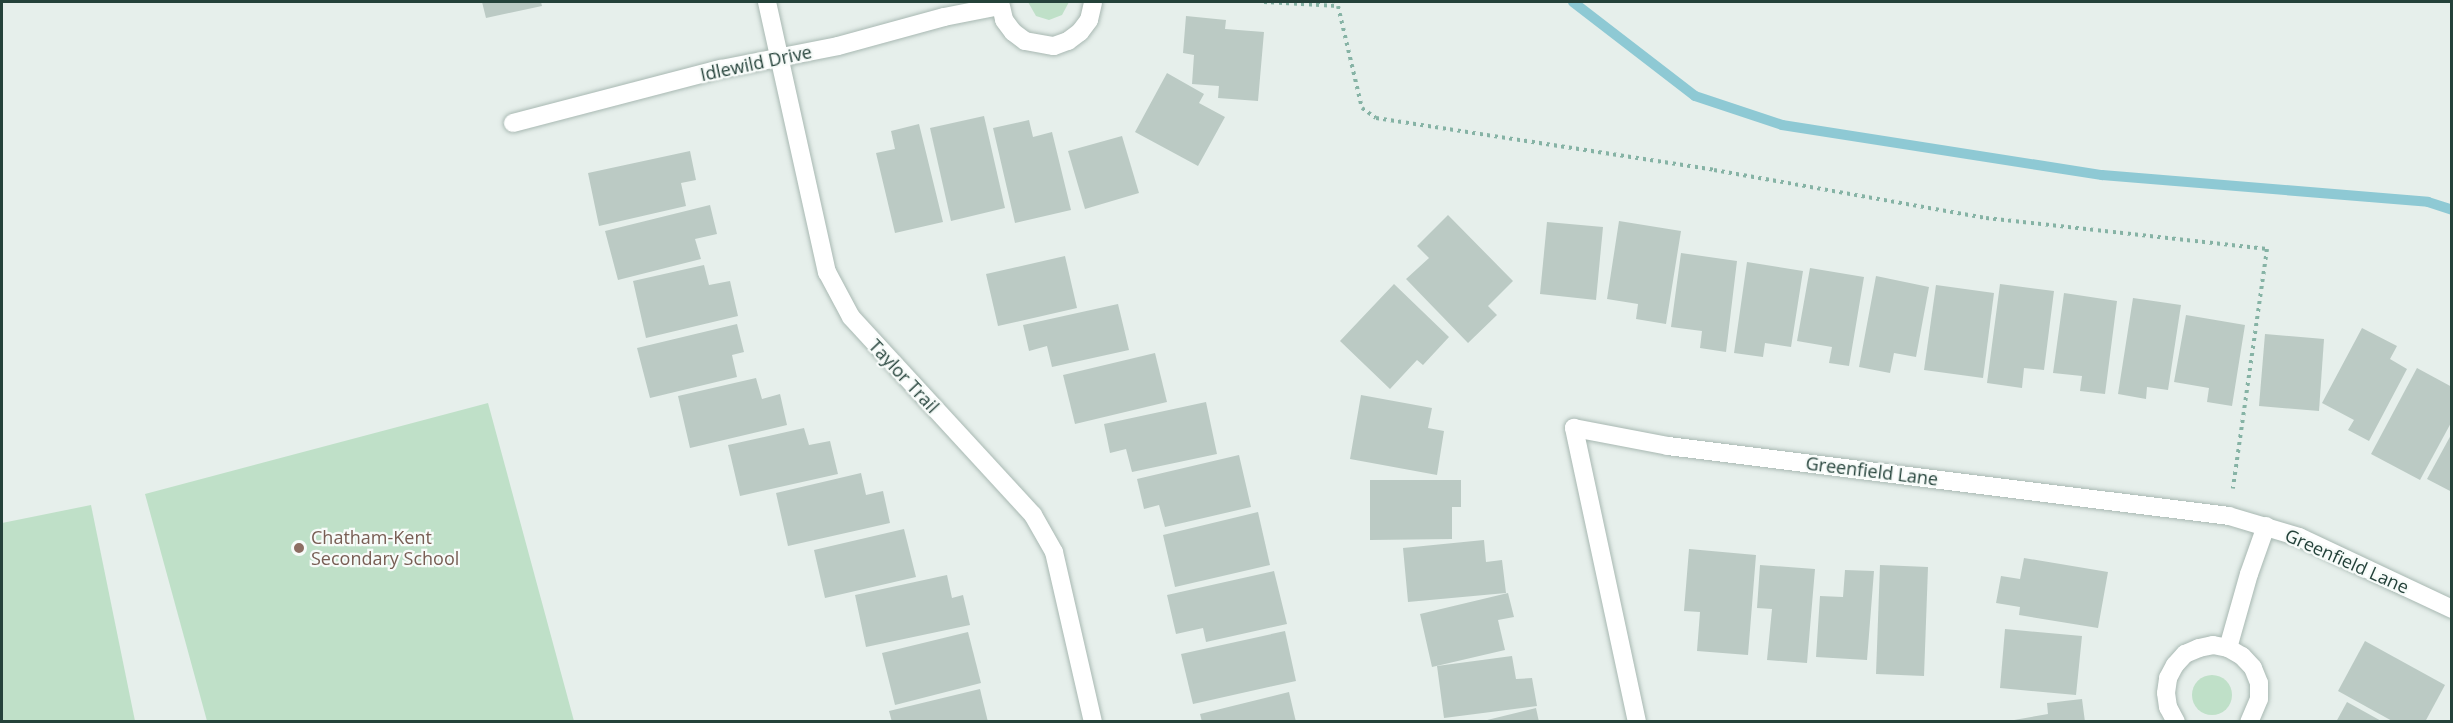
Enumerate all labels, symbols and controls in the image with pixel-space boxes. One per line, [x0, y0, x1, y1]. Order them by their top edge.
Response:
street label: Idlewild Drive [698, 41, 814, 85]
street label: Taylor Trail [864, 335, 944, 417]
street label: Greenfield Lane [1805, 452, 1939, 490]
street label: Greenfield Lane [2282, 524, 2412, 598]
place label: Chatham-Kent Secondary School [311, 527, 459, 570]
marker: Chatham-Kent Secondary School [292, 541, 306, 555]

